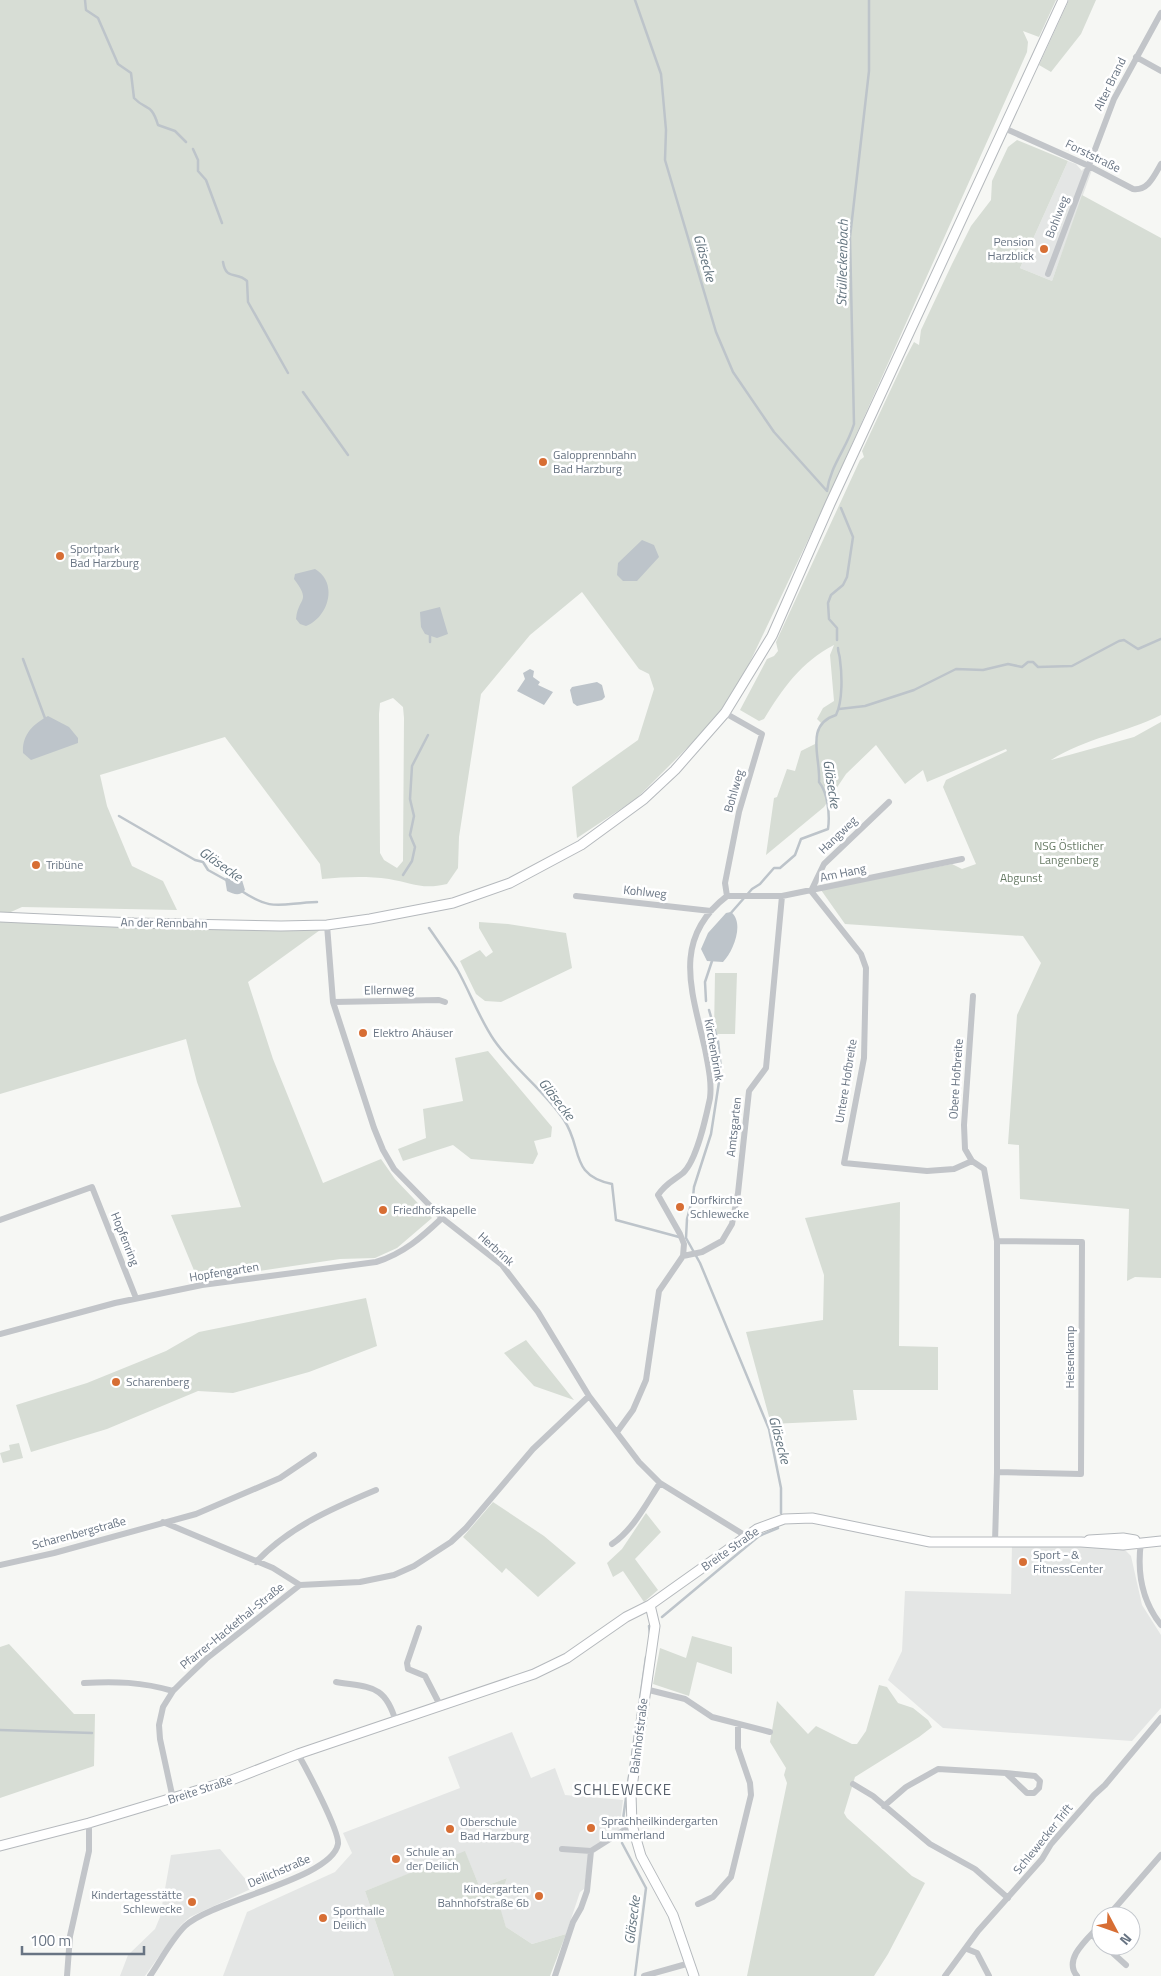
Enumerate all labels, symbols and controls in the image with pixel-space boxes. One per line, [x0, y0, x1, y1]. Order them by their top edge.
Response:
street label: Alter Brand [1088, 54, 1131, 114]
street label: Forststraße [1062, 134, 1124, 177]
street label: Bohlweg [1040, 193, 1073, 241]
water label: Strülleckenbach [830, 218, 853, 307]
water label: Gläsecke [689, 232, 723, 286]
place label: Pension Harzblick [988, 232, 1034, 265]
marker: Pension Harzblick [1038, 243, 1050, 255]
place label: Galopprennbahn Bad Harzburg [553, 445, 636, 478]
marker: Galopprennbahn Bad Harzburg [537, 456, 549, 468]
place label: Sportpark Bad Harzburg [70, 539, 139, 572]
marker: Sportpark Bad Harzburg [54, 550, 66, 562]
water label: Gläsecke [818, 758, 847, 811]
street label: Bohlweg [718, 767, 749, 815]
street label: Hangweg [814, 811, 862, 858]
park label: NSG Östlicher Langenberg [1034, 836, 1104, 869]
water label: Gläsecke [195, 841, 248, 887]
place label: Tribüne [46, 855, 83, 874]
street label: Am Hang [818, 858, 868, 887]
marker: Tribüne [30, 859, 42, 871]
park label: Abgunst [1000, 868, 1043, 887]
street label: Kohlweg [622, 880, 668, 903]
street label: An der Rennbahn [120, 912, 208, 933]
street label: Ellernweg [364, 980, 414, 999]
street label: Kirchenbrink [700, 1017, 729, 1083]
place label: Elektro Ahäuser [373, 1023, 453, 1042]
marker: Elektro Ahäuser [357, 1027, 369, 1039]
street label: Untere Hofbreite [829, 1038, 862, 1124]
street label: Obere Hofbreite [943, 1038, 968, 1120]
water label: Gläsecke [534, 1073, 582, 1126]
street label: Amtsgarten [721, 1096, 746, 1158]
place label: Dorfkirche Schlewecke [690, 1190, 749, 1223]
place label: Friedhofskapelle [393, 1200, 476, 1219]
marker: Dorfkirche Schlewecke [674, 1201, 686, 1213]
marker: Friedhofskapelle [377, 1204, 389, 1216]
street label: Hopfenring [106, 1209, 145, 1269]
street label: Herbrink [474, 1227, 519, 1270]
street label: Hopfengarten [188, 1257, 260, 1286]
street label: Heisenkamp [1060, 1326, 1079, 1388]
place label: Scharenberg [126, 1372, 189, 1391]
marker: Scharenberg [110, 1376, 122, 1388]
water label: Gläsecke [764, 1414, 797, 1468]
street label: Scharenbergstraße [30, 1511, 128, 1554]
street label: Breite Straße [697, 1522, 763, 1576]
place label: Sport - & FitnessCenter [1033, 1545, 1103, 1578]
marker: Sport - & FitnessCenter [1017, 1556, 1029, 1568]
street label: Pfarrer-Hackethal-Straße [175, 1578, 288, 1674]
street label: Bahnhofstraße [624, 1697, 653, 1775]
street label: Breite Straße [165, 1770, 235, 1809]
district label: SCHLEWECKE [574, 1778, 672, 1801]
street label: Schlewecker Trift [1008, 1799, 1078, 1878]
place label: Sprachheilkindergarten Lummerland [601, 1811, 718, 1844]
place label: Oberschule Bad Harzburg [460, 1812, 529, 1845]
marker: Sprachheilkindergarten Lummerland [585, 1822, 597, 1834]
marker: Oberschule Bad Harzburg [444, 1823, 456, 1835]
place label: Schule an der Deilich [406, 1842, 459, 1875]
street label: Deilichstraße [245, 1849, 313, 1892]
marker: Schule an der Deilich [390, 1853, 402, 1865]
place label: Kindergarten Bahnhofstraße 6b [437, 1879, 529, 1912]
place label: Kindertagesstätte Schlewecke [91, 1885, 182, 1918]
marker: Kindergarten Bahnhofstraße 6b [533, 1890, 545, 1902]
water label: Gläsecke [618, 1893, 645, 1945]
marker: Kindertagesstätte Schlewecke [186, 1896, 198, 1908]
place label: Sporthalle Deilich [333, 1901, 385, 1934]
north arrow [1091, 1906, 1141, 1956]
marker: Sporthalle Deilich [317, 1912, 329, 1924]
scale bar [22, 1924, 145, 1956]
text: 100 m [30, 1929, 71, 1952]
text: N [1115, 1929, 1137, 1950]

